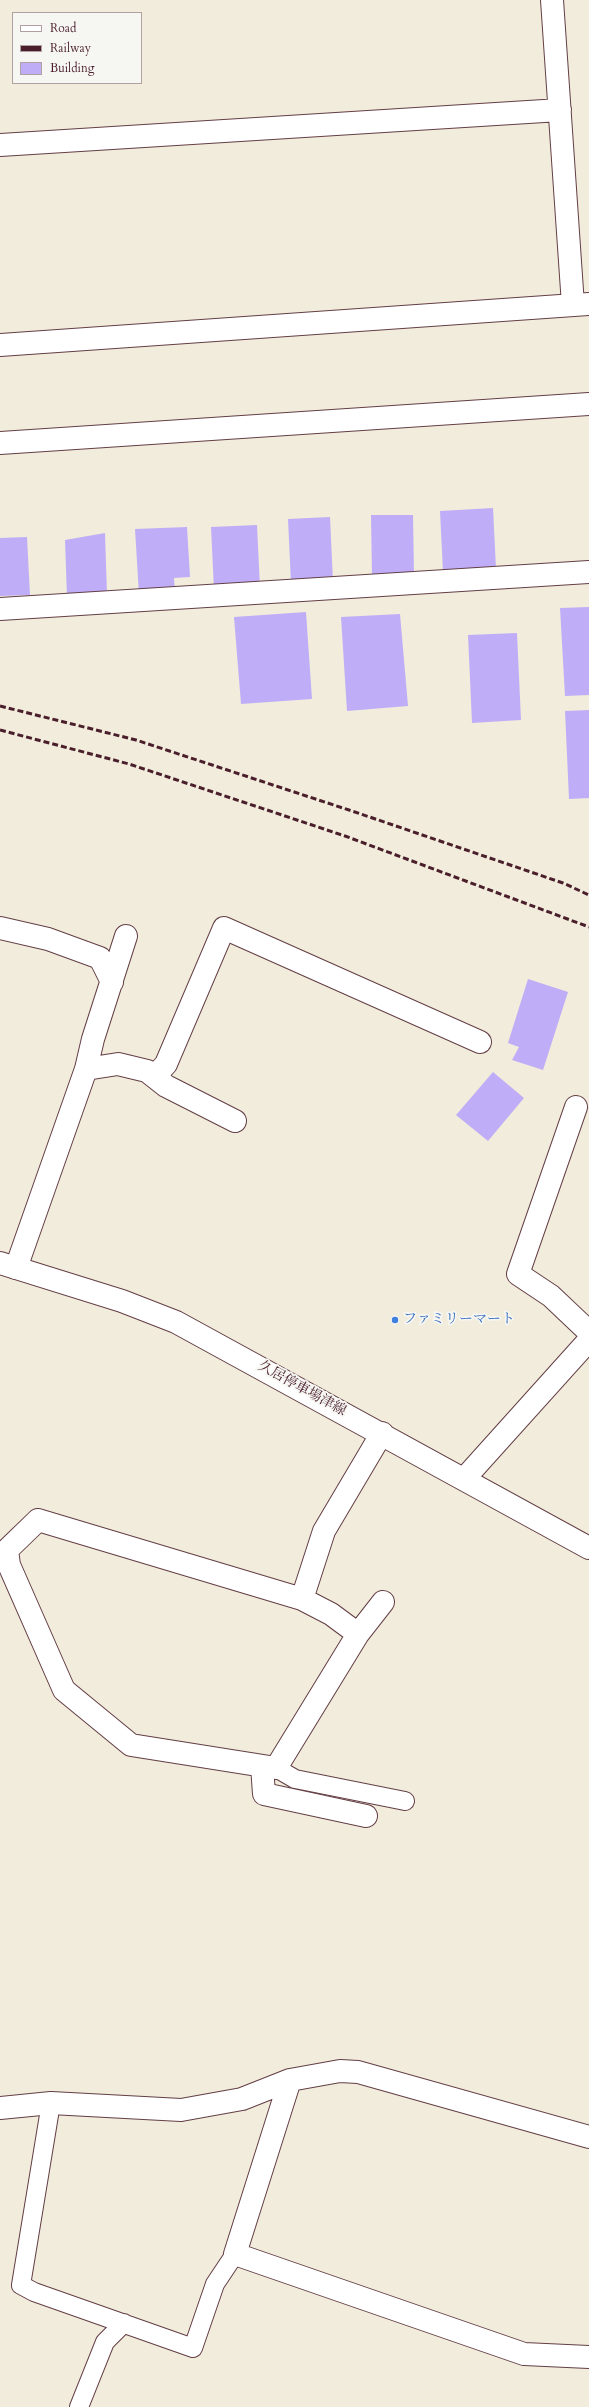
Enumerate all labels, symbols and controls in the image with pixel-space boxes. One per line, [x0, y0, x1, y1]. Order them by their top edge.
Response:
legend [12, 12, 142, 84]
text: Road [50, 20, 76, 36]
text: Railway [50, 40, 91, 56]
text: Building [50, 60, 94, 76]
place label: ファミリーマート [403, 1312, 515, 1328]
marker: ファミリーマート [390, 1315, 400, 1325]
street label: 久居停車場津線 [255, 1358, 349, 1420]

